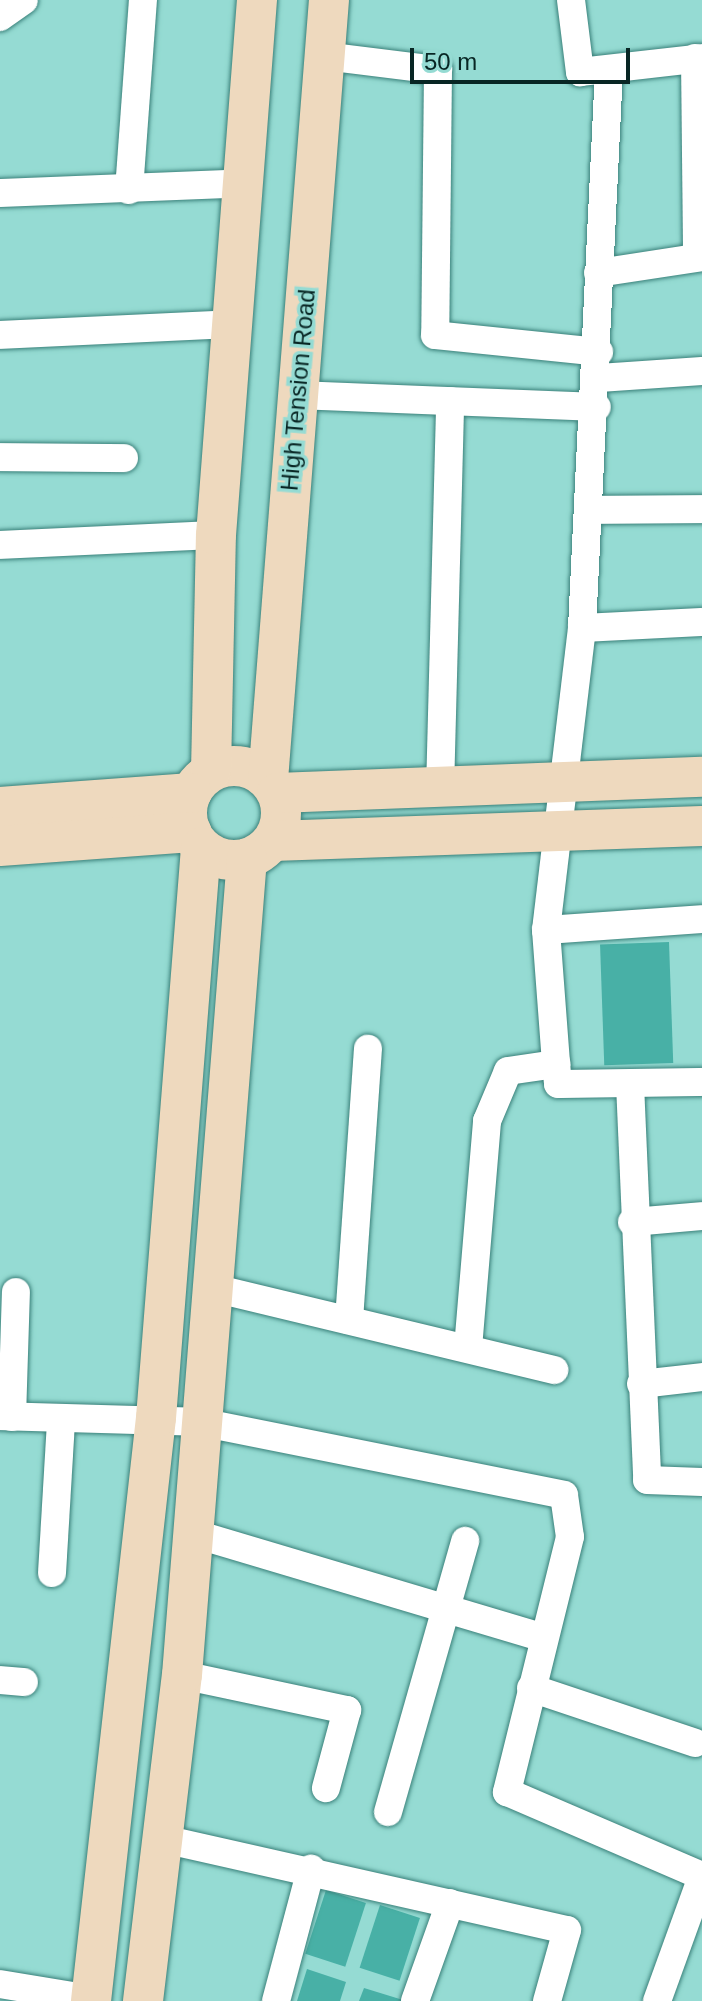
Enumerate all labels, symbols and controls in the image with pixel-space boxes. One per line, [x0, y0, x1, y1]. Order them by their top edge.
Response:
scale bar [414, 32, 634, 82]
text: 50 m [424, 48, 477, 75]
street label: High Tension Road [275, 288, 321, 492]

